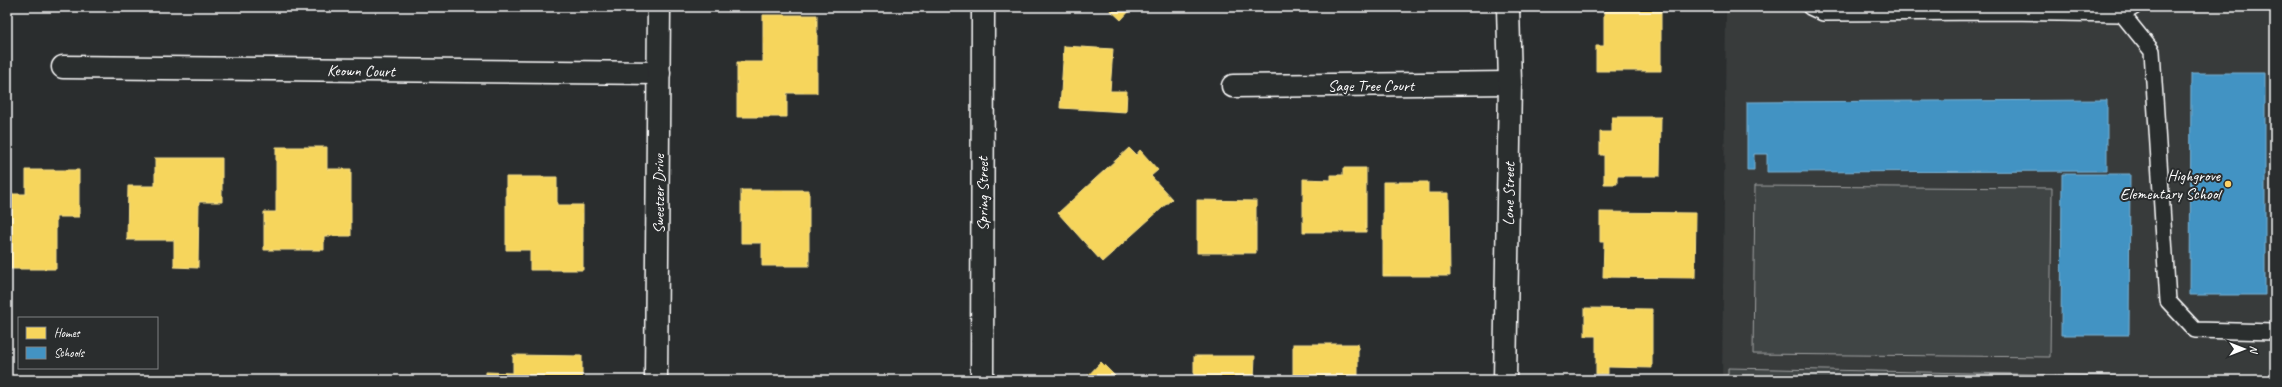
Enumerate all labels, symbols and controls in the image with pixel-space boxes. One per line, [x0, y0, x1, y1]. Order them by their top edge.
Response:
street label: Keown Court [327, 60, 397, 82]
street label: Sage Tree Court [1328, 76, 1416, 96]
street label: Sweetzer Drive [649, 152, 669, 234]
street label: Spring Street [973, 155, 993, 231]
street label: Lone Street [1498, 161, 1520, 226]
place label: Highgrove Elementary School [2120, 166, 2223, 204]
marker: Highgrove Elementary School [2223, 179, 2233, 189]
legend [18, 317, 158, 369]
text: Homes [54, 325, 81, 341]
north arrow [2224, 329, 2264, 369]
text: Schools [54, 345, 86, 361]
text: N [2247, 346, 2261, 355]

